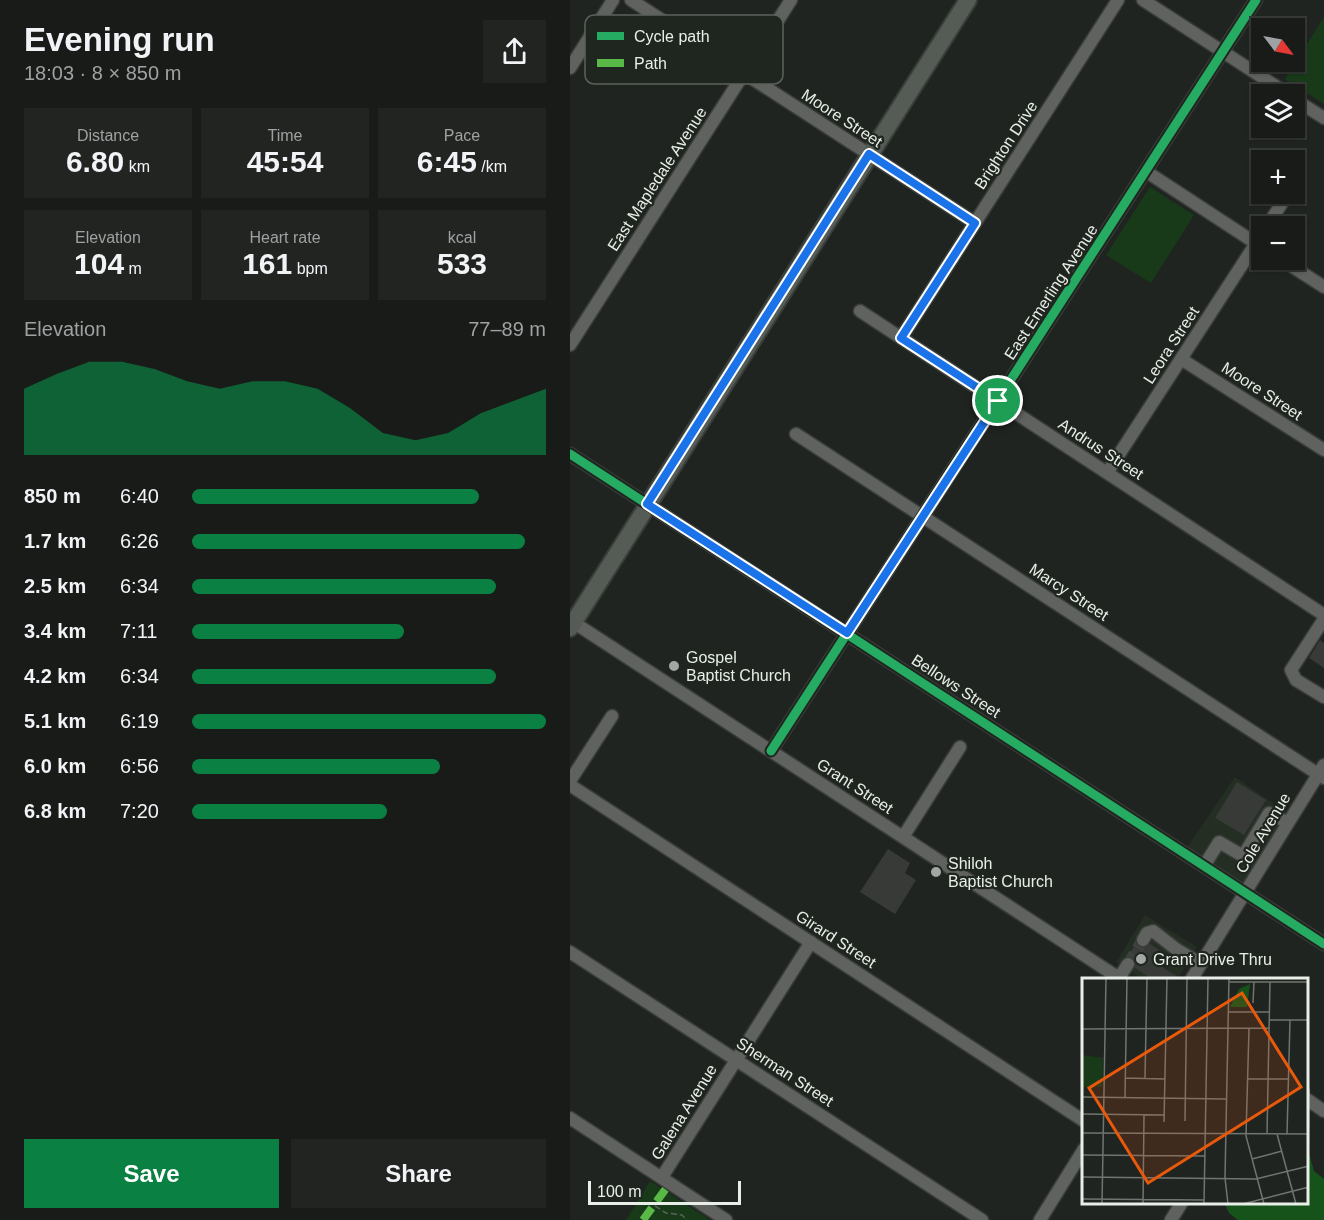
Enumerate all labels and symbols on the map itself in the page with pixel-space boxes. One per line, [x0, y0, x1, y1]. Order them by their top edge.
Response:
legend [585, 15, 783, 84]
north arrow [1251, 18, 1305, 72]
text: Cycle path [634, 28, 710, 45]
text: Path [634, 55, 667, 72]
street label: Moore Street [799, 86, 886, 151]
street label: Brighton Drive [971, 98, 1041, 192]
street label: East Mapledale Avenue [604, 104, 710, 254]
street label: East Emerling Avenue [1001, 221, 1101, 363]
street label: Leora Street [1140, 303, 1202, 387]
street label: Moore Street [1219, 359, 1306, 424]
pin [972, 375, 1023, 426]
street label: Andrus Street [1055, 415, 1147, 483]
street label: Marcy Street [1026, 560, 1112, 624]
place label: Gospel Baptist Church [686, 649, 791, 684]
street label: Bellows Street [908, 651, 1004, 721]
marker: Gospel Baptist Church [667, 659, 681, 673]
street label: Grant Street [814, 755, 897, 817]
street label: Cole Avenue [1232, 790, 1294, 876]
place label: Shiloh Baptist Church [948, 855, 1053, 890]
marker: Shiloh Baptist Church [929, 865, 943, 879]
street label: Girard Street [793, 907, 879, 971]
place label: Grant Drive Thru [1153, 951, 1272, 968]
marker: Grant Drive Thru [1134, 952, 1148, 966]
inset map [1082, 978, 1309, 1205]
street label: Sherman Street [733, 1034, 837, 1110]
street label: Galena Avenue [648, 1061, 720, 1163]
scale bar [588, 1178, 741, 1206]

